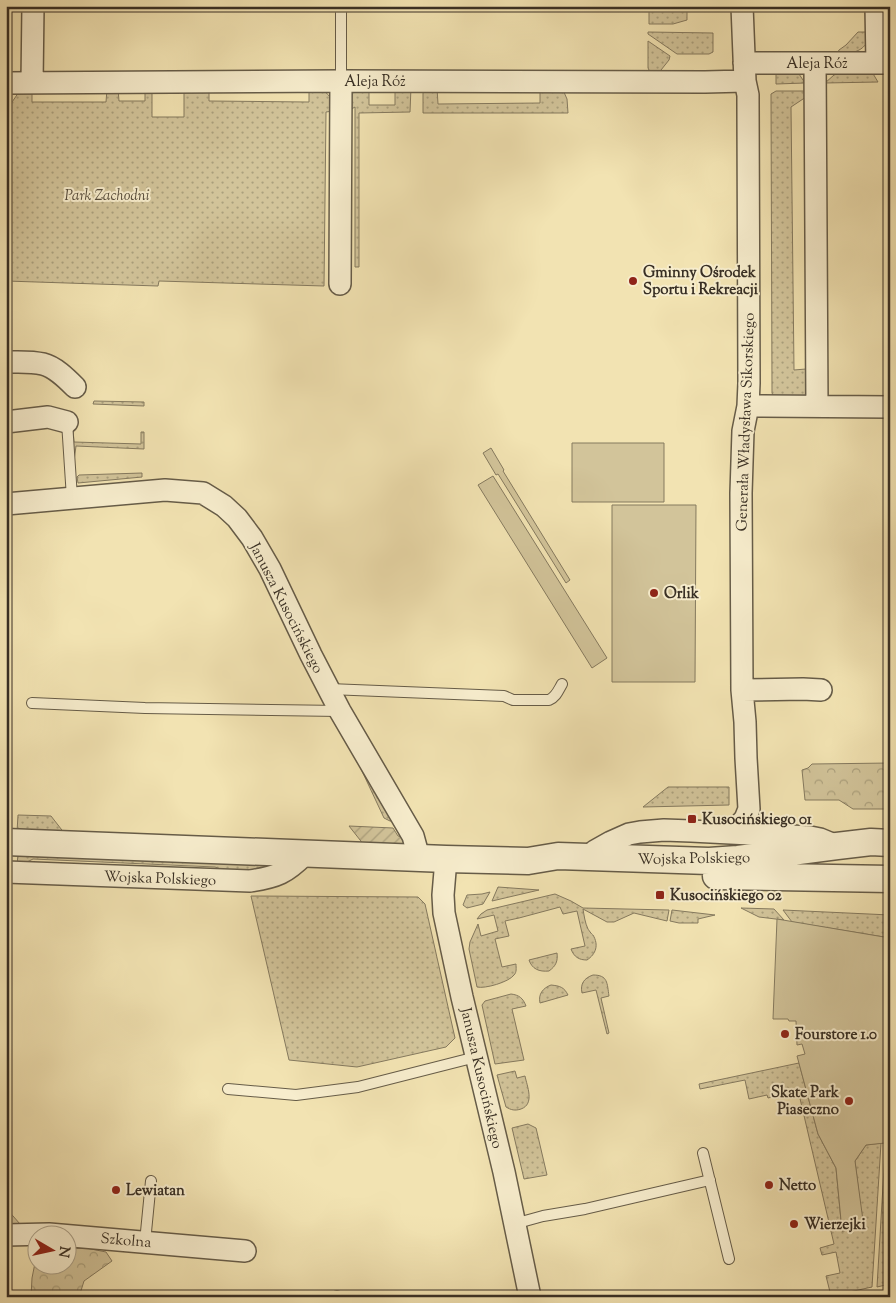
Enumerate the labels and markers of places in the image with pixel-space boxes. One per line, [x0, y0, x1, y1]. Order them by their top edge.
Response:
place label: Gminny Ośrodek Sportu i Rekreacji [643, 263, 759, 301]
marker: Gminny Ośrodek Sportu i Rekreacji [627, 275, 639, 287]
place label: Orlik [664, 584, 700, 605]
marker: Orlik [648, 587, 660, 599]
place label: Kusocińskiego 01 [702, 810, 813, 831]
marker: Kusocińskiego 01 [686, 813, 698, 825]
place label: Kusocińskiego 02 [670, 886, 783, 907]
marker: Kusocińskiego 02 [654, 889, 666, 901]
place label: Fourstore 1.0 [795, 1025, 877, 1046]
marker: Fourstore 1.0 [779, 1028, 791, 1040]
place label: Skate Park Piaseczno [771, 1083, 840, 1121]
marker: Skate Park Piaseczno [843, 1095, 855, 1107]
place label: Netto [779, 1176, 816, 1197]
marker: Netto [763, 1179, 775, 1191]
place label: Lewiatan [126, 1181, 185, 1202]
marker: Lewiatan [110, 1184, 122, 1196]
place label: Wierzejki [804, 1215, 866, 1236]
marker: Wierzejki [788, 1218, 800, 1230]

